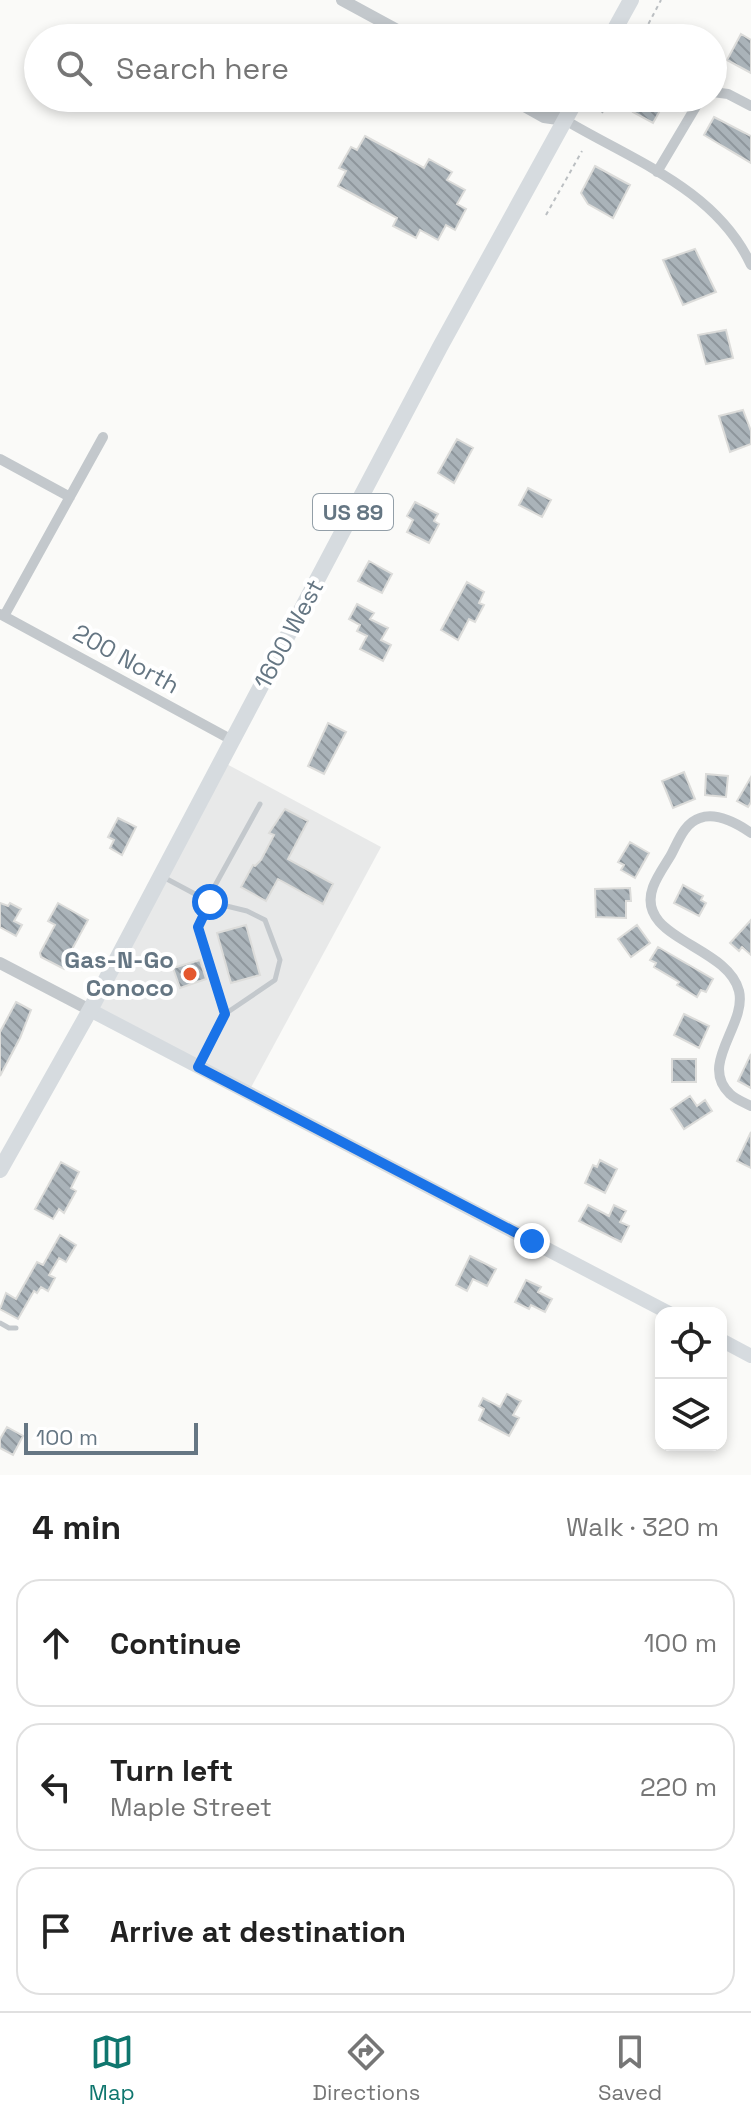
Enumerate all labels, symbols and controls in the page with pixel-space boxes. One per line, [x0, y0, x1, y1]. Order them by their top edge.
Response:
search box [24, 24, 727, 112]
icon: search [52, 46, 96, 90]
text: Search here [116, 49, 289, 88]
road number: US 89 [313, 494, 393, 530]
street label: 1600 West [247, 574, 330, 694]
street label: 200 North [68, 617, 185, 700]
route start [192, 884, 228, 920]
place label: Gas-N-Go Conoco [64, 944, 174, 1003]
marker: Gas-N-Go Conoco [181, 965, 199, 983]
route end [514, 1223, 550, 1259]
map controls [655, 1307, 727, 1451]
button: locate [655, 1307, 727, 1379]
button: layers [655, 1379, 727, 1451]
scale bar [24, 1419, 198, 1455]
text: 100 m [36, 1423, 98, 1451]
text: 4 min [32, 1506, 121, 1549]
text: Walk · 320 m [566, 1510, 719, 1544]
icon: ahead [34, 1621, 78, 1665]
text: Continue [110, 1624, 241, 1663]
text: 100 m [644, 1626, 717, 1660]
text: Turn left [110, 1751, 233, 1790]
icon: left [34, 1765, 78, 1809]
text: 220 m [640, 1770, 717, 1804]
text: Maple Street [110, 1790, 272, 1824]
icon: arrive [34, 1909, 78, 1953]
text: Arrive at destination [110, 1912, 406, 1951]
tab: Map [89, 2030, 135, 2106]
tab: Directions [312, 2030, 420, 2106]
tab: Saved [598, 2030, 662, 2106]

